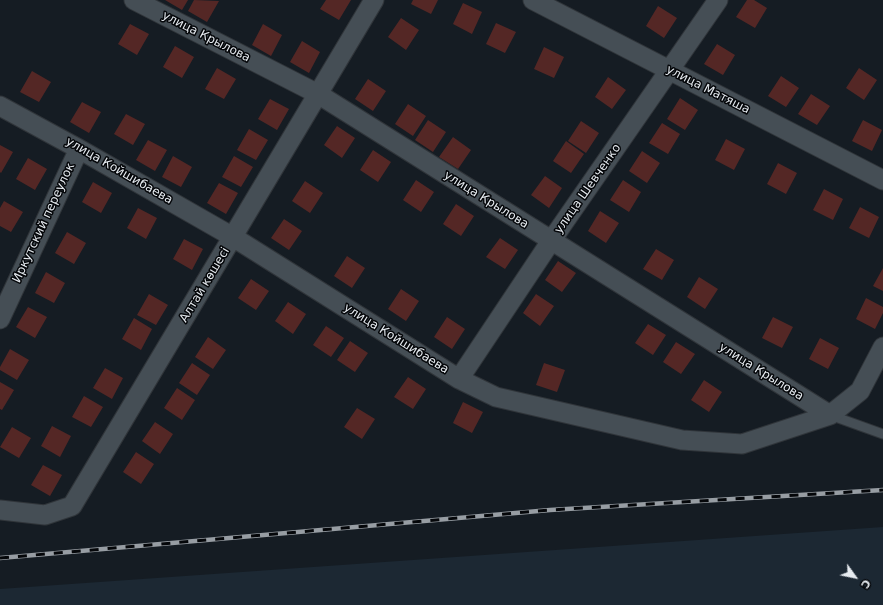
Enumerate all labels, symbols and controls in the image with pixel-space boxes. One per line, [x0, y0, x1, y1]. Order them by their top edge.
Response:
street label: улица Крылова [160, 9, 252, 65]
street label: улица Матяша [664, 63, 752, 117]
street label: улица Койшибаева [63, 135, 175, 207]
street label: улица Шевченко [552, 141, 624, 237]
street label: Иркутский переулок [10, 161, 78, 285]
street label: улица Крылова [441, 168, 531, 232]
street label: Алтай көшесі [177, 245, 233, 325]
street label: улица Койшибаева [341, 301, 451, 377]
street label: улица Крылова [716, 340, 806, 404]
north arrow [835, 557, 875, 597]
text: С [858, 577, 873, 591]

